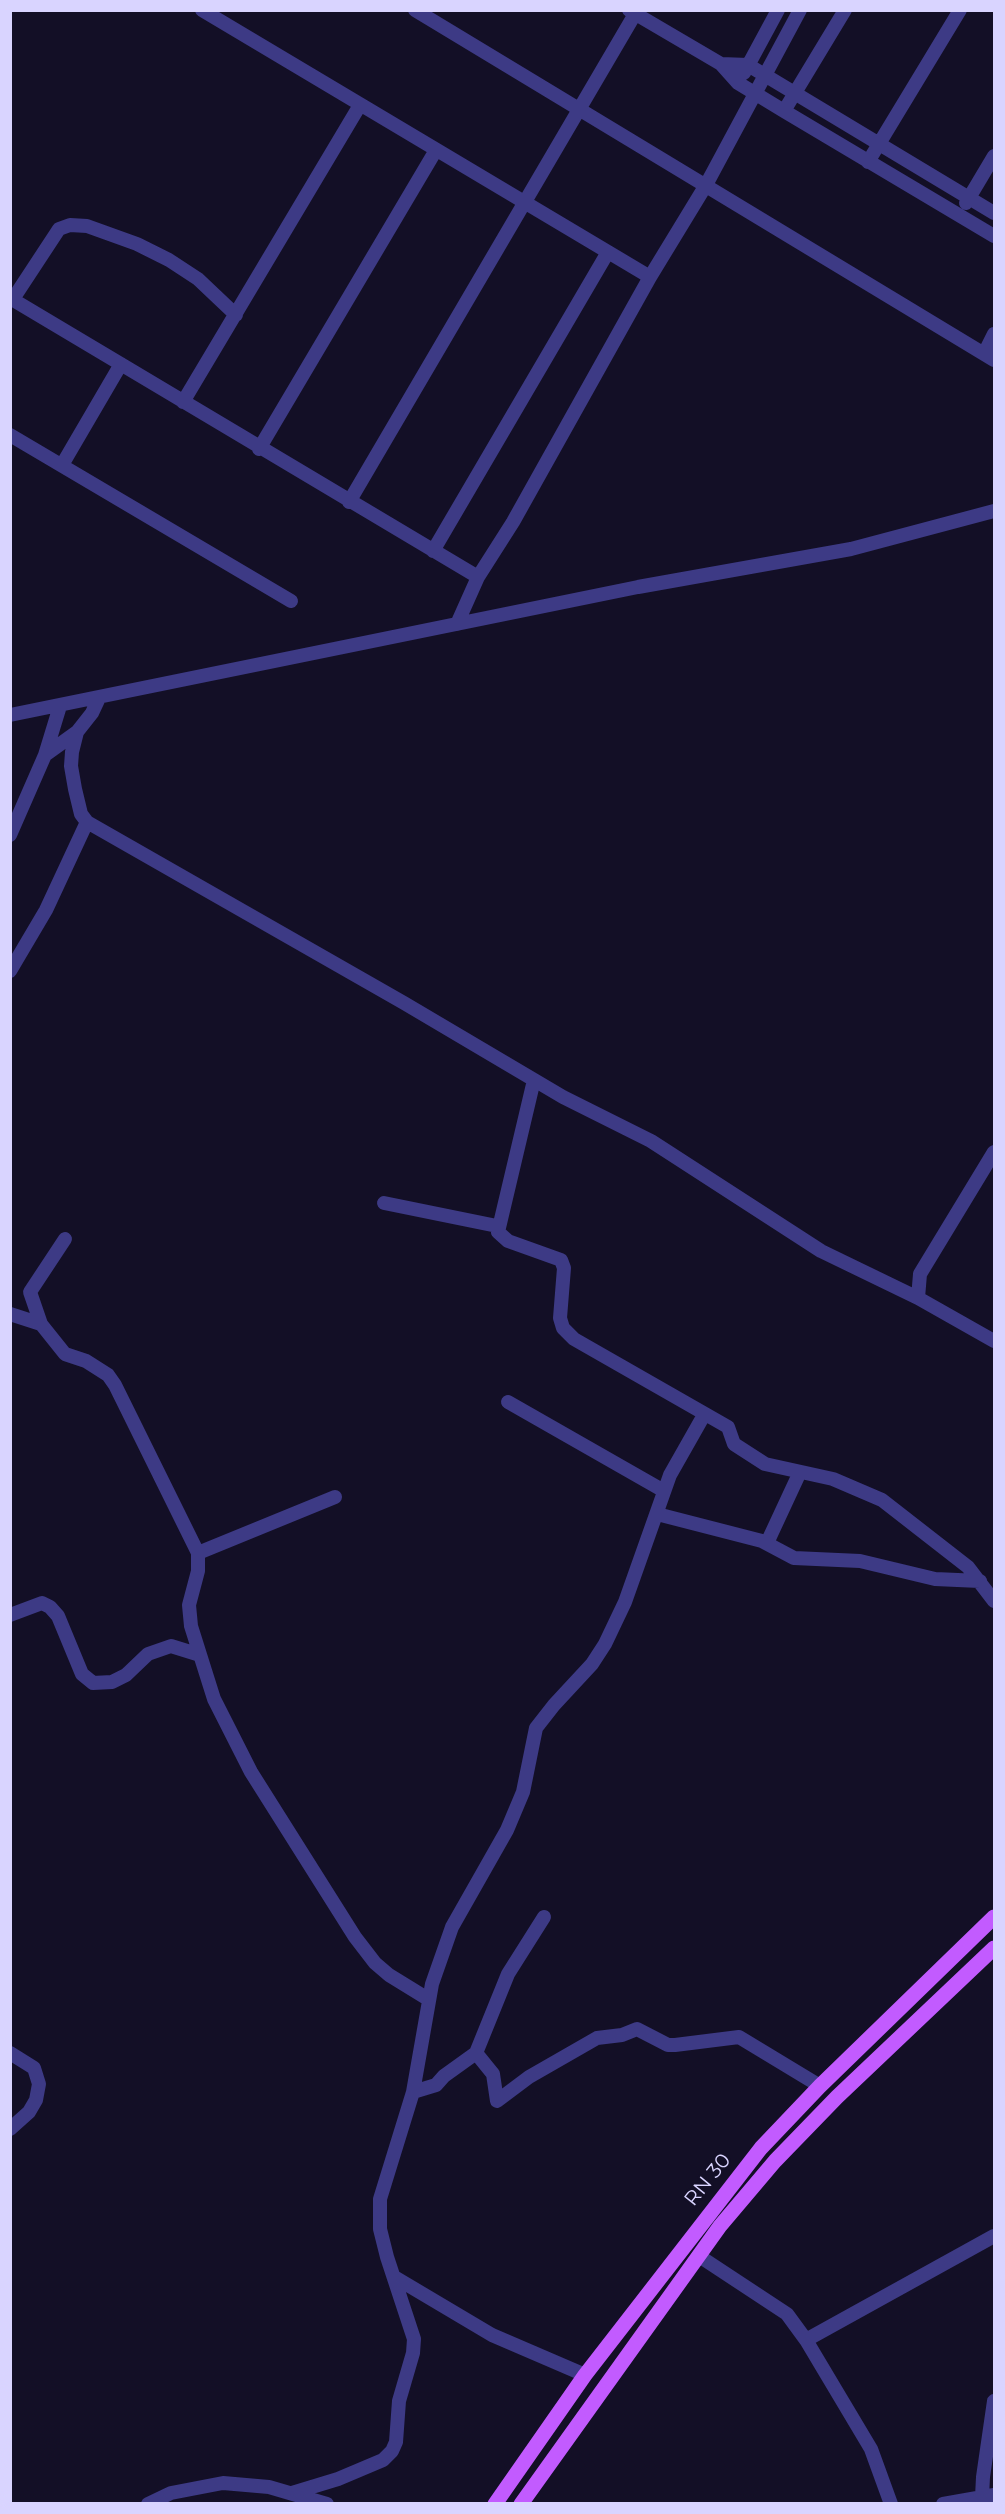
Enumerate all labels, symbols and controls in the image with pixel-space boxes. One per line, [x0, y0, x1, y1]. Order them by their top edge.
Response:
street label: RN 30 [680, 2149, 736, 2211]

